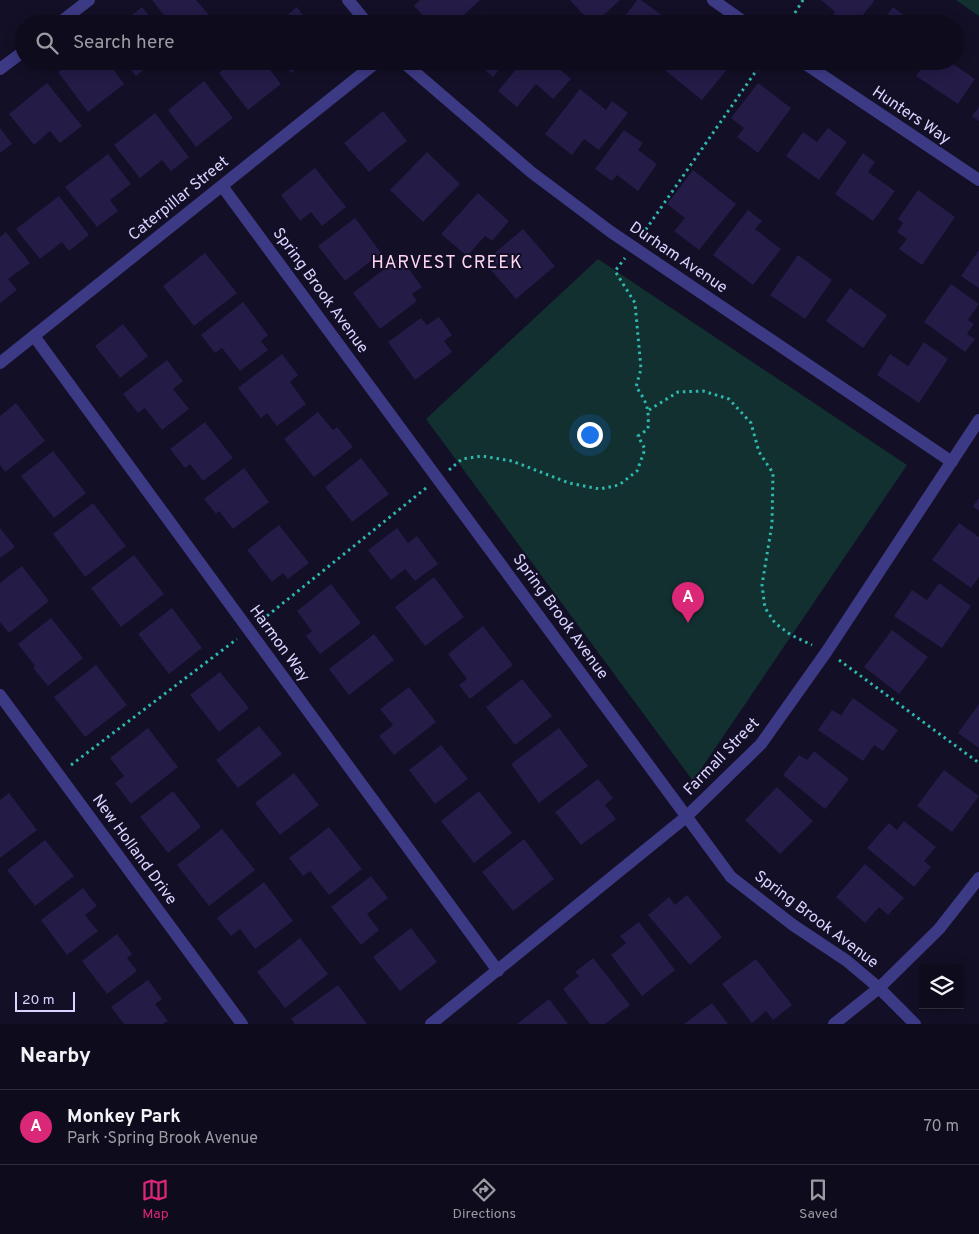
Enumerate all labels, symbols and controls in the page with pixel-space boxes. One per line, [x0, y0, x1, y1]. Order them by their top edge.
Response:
search box [15, 15, 964, 70]
icon: search [33, 29, 61, 57]
text: Search here [73, 31, 175, 55]
street label: Hunters Way [868, 82, 954, 150]
street label: Caterpillar Street [125, 152, 233, 246]
street label: Durham Avenue [625, 218, 731, 298]
street label: Spring Brook Avenue [268, 224, 372, 358]
district label: HARVEST CREEK [371, 252, 523, 275]
your location [577, 422, 603, 448]
street label: Spring Brook Avenue [508, 550, 612, 684]
pin: A [672, 582, 704, 623]
street label: Harmon Way [244, 602, 314, 686]
street label: Farmall Street [680, 714, 764, 800]
street label: New Holland Drive [87, 791, 181, 909]
street label: Spring Brook Avenue [750, 867, 882, 973]
map controls [919, 964, 964, 1009]
button: layers [919, 964, 964, 1009]
scale bar [15, 989, 75, 1012]
text: 20 m [22, 992, 55, 1009]
text: Nearby [20, 1043, 91, 1070]
text: Monkey Park [67, 1105, 181, 1129]
text: A [30, 1117, 42, 1137]
text: 70 m [924, 1117, 959, 1137]
text: Park · Spring Brook Avenue [67, 1129, 258, 1149]
tab: Map [141, 1176, 169, 1223]
tab: Directions [452, 1176, 516, 1223]
tab: Saved [799, 1176, 838, 1223]

